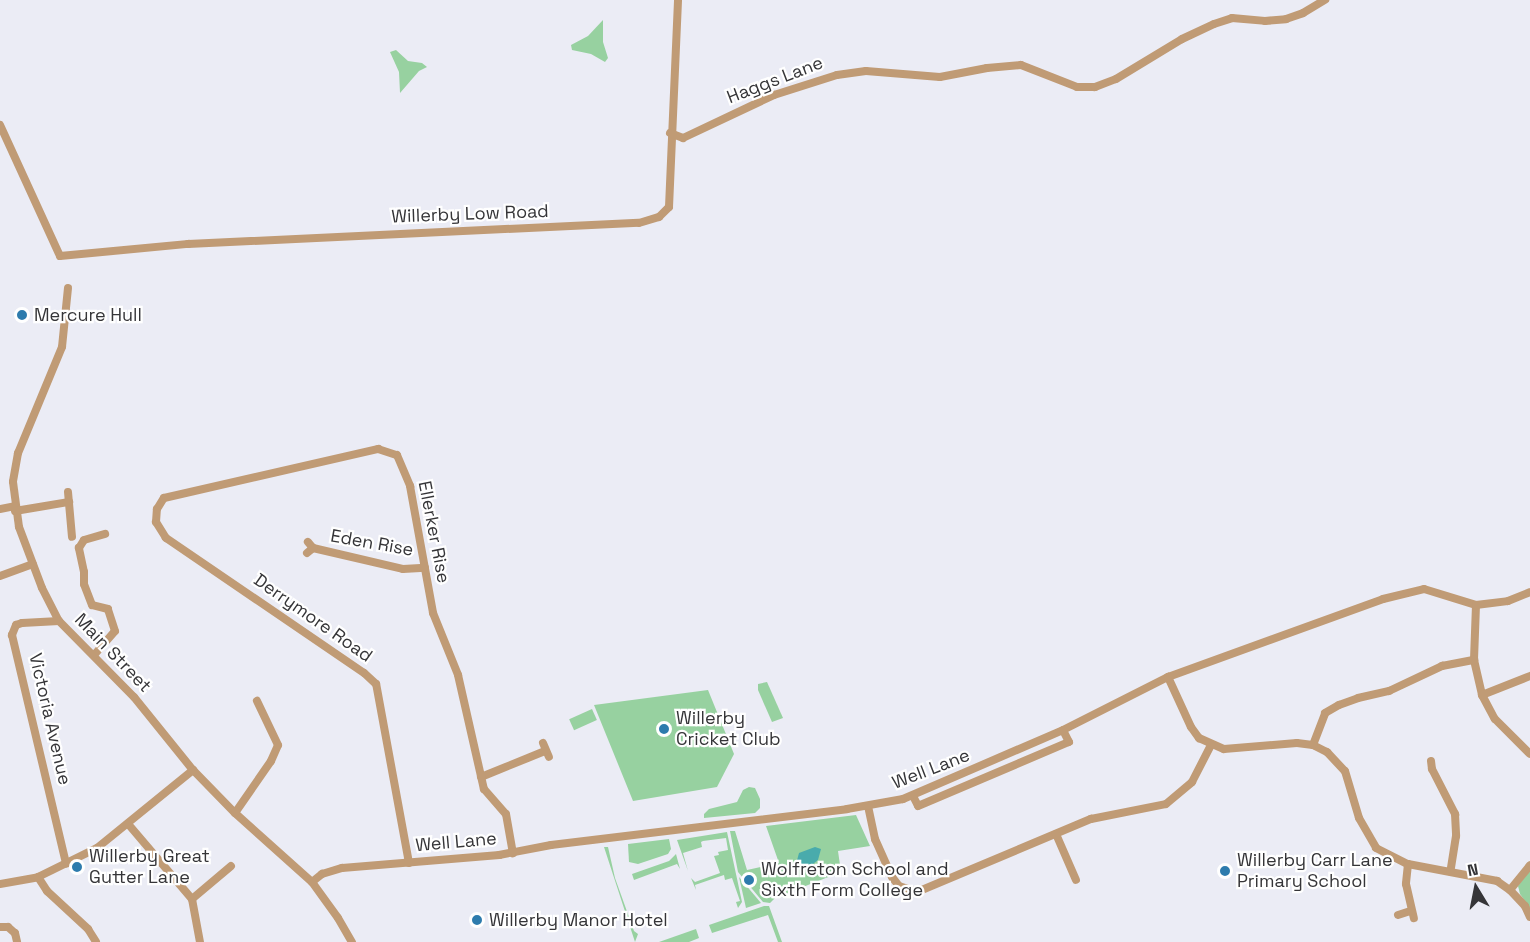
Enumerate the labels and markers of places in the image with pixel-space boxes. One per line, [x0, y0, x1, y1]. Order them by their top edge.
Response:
place label: Mercure Hull [34, 304, 142, 326]
marker: Mercure Hull [15, 308, 29, 322]
place label: Willerby Cricket Club [676, 708, 781, 750]
marker: Willerby Cricket Club [657, 722, 671, 736]
place label: Willerby Great Gutter Lane [89, 846, 210, 888]
place label: Willerby Carr Lane Primary School [1237, 850, 1393, 892]
place label: Wolfreton School and Sixth Form College [761, 859, 949, 902]
marker: Willerby Great Gutter Lane [70, 860, 84, 874]
marker: Willerby Carr Lane Primary School [1218, 864, 1232, 878]
marker: Wolfreton School and Sixth Form College [742, 873, 756, 887]
place label: Willerby Manor Hotel [489, 909, 668, 931]
marker: Willerby Manor Hotel [470, 913, 484, 927]

